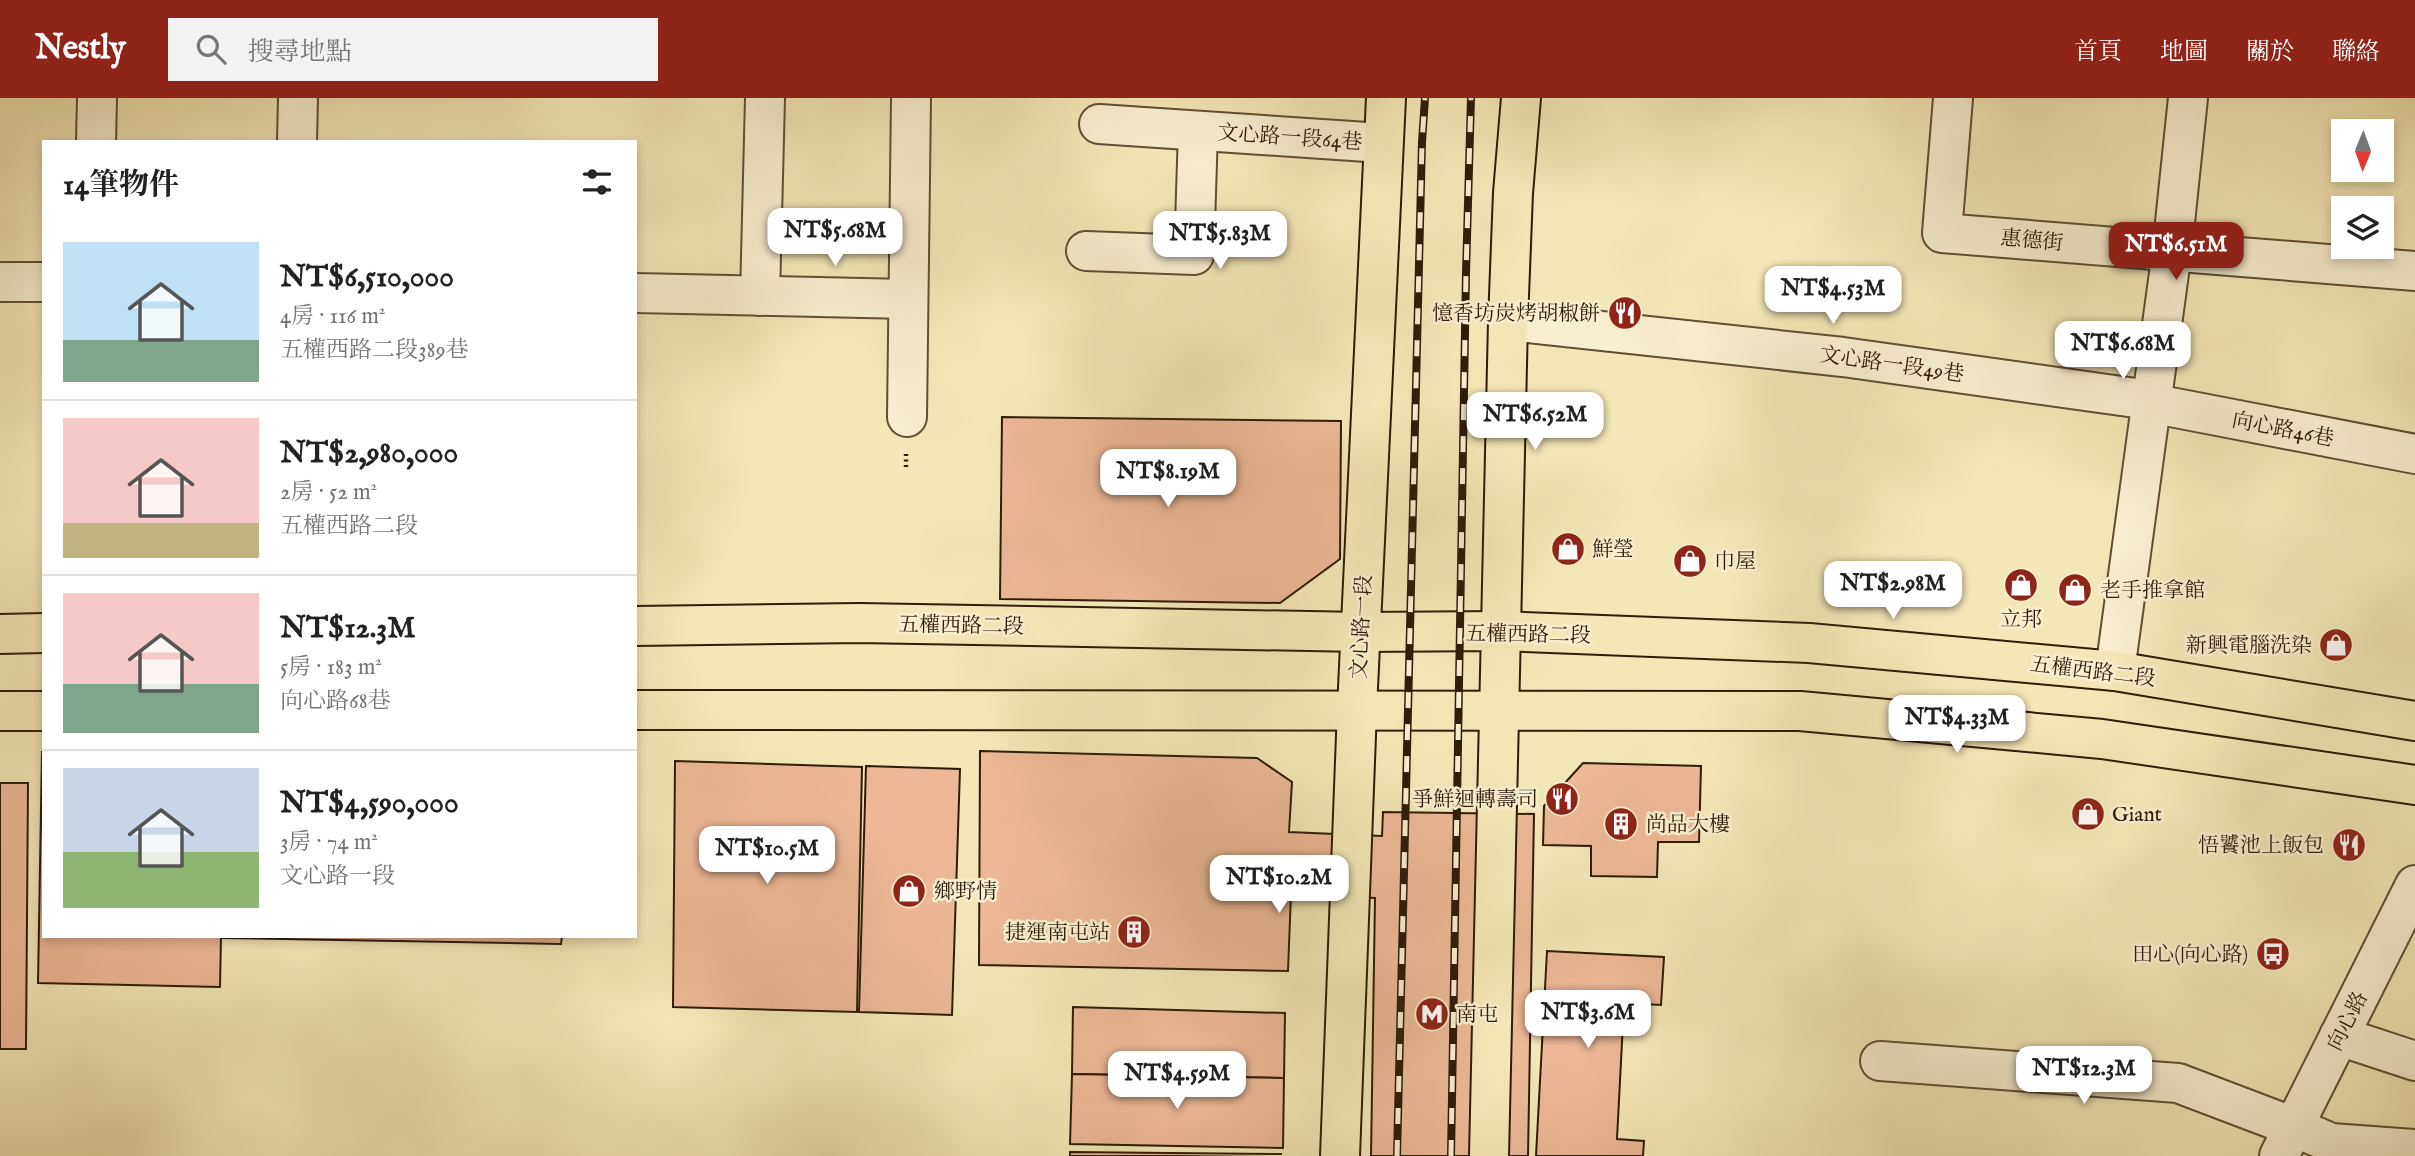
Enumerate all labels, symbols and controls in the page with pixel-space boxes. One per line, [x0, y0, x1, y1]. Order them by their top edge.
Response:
search box [168, 18, 658, 81]
text: Nestly [35, 28, 126, 70]
icon: search [192, 30, 230, 68]
text: 搜尋地點 [248, 36, 352, 69]
text: 首頁 [2074, 37, 2122, 68]
text: 地圖 [2160, 37, 2208, 68]
text: 關於 [2246, 37, 2294, 68]
text: 聯絡 [2332, 37, 2380, 68]
north arrow [2331, 119, 2394, 182]
map controls [2331, 119, 2394, 259]
street label: 文心路一段64巷 [1217, 120, 1363, 157]
icon: filters [578, 163, 616, 201]
text: 14筆物件 [63, 167, 179, 205]
button: layers [2331, 196, 2394, 259]
pin: NT$5.68M [763, 208, 907, 268]
pin: NT$5.83M [1148, 212, 1292, 271]
text: NT$5.68M [784, 216, 887, 245]
text: NT$5.83M [1169, 219, 1271, 248]
pin: NT$6.51M [2104, 222, 2248, 282]
street label: 惠德街 [1999, 225, 2064, 258]
text: NT$6.51M [2125, 230, 2227, 259]
text: NT$6,510,000 [280, 259, 454, 297]
pin: NT$4.53M [1761, 266, 1905, 326]
icon: home [119, 270, 203, 354]
text: NT$4.53M [1781, 274, 1885, 303]
restaurant icon: 憶香坊炭烤胡椒餅 [1606, 294, 1644, 332]
place label: 憶香坊炭烤胡椒餅 [1432, 301, 1600, 328]
text: 4房 · 116 m² [280, 302, 385, 331]
pin: NT$6.68M [2051, 322, 2195, 381]
text: NT$6.68M [2071, 329, 2175, 358]
text: 五權西路二段389巷 [280, 336, 469, 365]
street label: 文心路一段49巷 [1818, 342, 1966, 389]
pin: NT$6.52M [1463, 392, 1607, 452]
text: NT$6.52M [1483, 400, 1587, 429]
street label: 向心路46巷 [2230, 407, 2336, 454]
text: NT$2,980,000 [280, 435, 458, 473]
icon: home [119, 446, 203, 530]
pin: NT$8.19M [1096, 450, 1240, 509]
text: NT$8.19M [1116, 457, 1220, 486]
text: 2房 · 52 m² [280, 478, 377, 507]
text: 五權西路二段 [280, 512, 418, 541]
shop icon: 鮮瑩 [1549, 530, 1587, 568]
place label: 鮮瑩 [1592, 537, 1634, 564]
shop icon: 巾屋 [1671, 542, 1709, 580]
place label: 巾屋 [1714, 549, 1756, 576]
pin: NT$2.98M [1821, 561, 1965, 621]
shop icon: 立邦 [2002, 566, 2040, 604]
text: NT$2.98M [1840, 569, 1946, 598]
shop icon: 老手推拿館 [2056, 571, 2094, 609]
street label: 文心路一段 [1346, 574, 1379, 680]
place label: 老手推拿館 [2100, 578, 2205, 605]
place label: 立邦 [2000, 607, 2042, 634]
text: NT$12.3M [280, 610, 416, 648]
street label: 五權西路二段 [898, 612, 1024, 641]
icon: home [119, 621, 203, 705]
street label: 五權西路二段 [1465, 621, 1591, 650]
shop icon: 新興電腦洗染 [2317, 626, 2355, 664]
place label: 新興電腦洗染 [2186, 633, 2312, 660]
street label: 五權西路二段 [2029, 651, 2157, 694]
text: 5房 · 183 m² [280, 653, 382, 682]
text: 向心路68巷 [280, 687, 391, 716]
pin: NT$4.33M [1885, 696, 2029, 755]
text: NT$4.33M [1905, 703, 2009, 732]
restaurant icon: 爭鮮迴轉壽司 [1543, 780, 1581, 818]
text: NT$4,590,000 [280, 785, 459, 823]
place label: 爭鮮迴轉壽司 [1412, 787, 1538, 814]
shop icon: Giant [2069, 795, 2107, 833]
icon: home [119, 796, 203, 880]
place label: Giant [2112, 802, 2162, 829]
building icon: 尚品大樓 [1602, 805, 1640, 843]
place label: 尚品大樓 [1646, 812, 1730, 839]
pin: NT$10.5M [695, 826, 839, 886]
restaurant icon: 悟饕池上飯包 [2330, 826, 2368, 864]
text: 3房 · 74 m² [280, 828, 378, 857]
place label: 悟饕池上飯包 [2198, 833, 2324, 860]
text: NT$10.5M [715, 834, 819, 863]
pin: NT$10.2M [1207, 856, 1351, 915]
text: 文心路一段 [280, 862, 395, 891]
text: NT$10.2M [1226, 863, 1332, 892]
shop icon: 鄉野情 [890, 872, 928, 910]
place label: 鄉野情 [934, 879, 997, 906]
building icon: 捷運南屯站 [1115, 913, 1153, 951]
place label: 捷運南屯站 [1005, 920, 1110, 947]
bus stop icon: 田心(向心路) [2254, 935, 2292, 973]
place label: 田心(向心路) [2132, 942, 2248, 969]
street label: 向心路 [2322, 987, 2375, 1056]
pin: NT$3.6M [1523, 990, 1653, 1050]
metro station icon: 南屯 [1413, 995, 1451, 1033]
text: NT$3.6M [1541, 998, 1635, 1027]
place label: 南屯 [1456, 1002, 1498, 1029]
pin: NT$12.3M [2012, 1046, 2156, 1106]
pin: NT$4.59M [1105, 1052, 1249, 1111]
text: NT$12.3M [2032, 1054, 2136, 1083]
text: NT$4.59M [1124, 1059, 1230, 1088]

